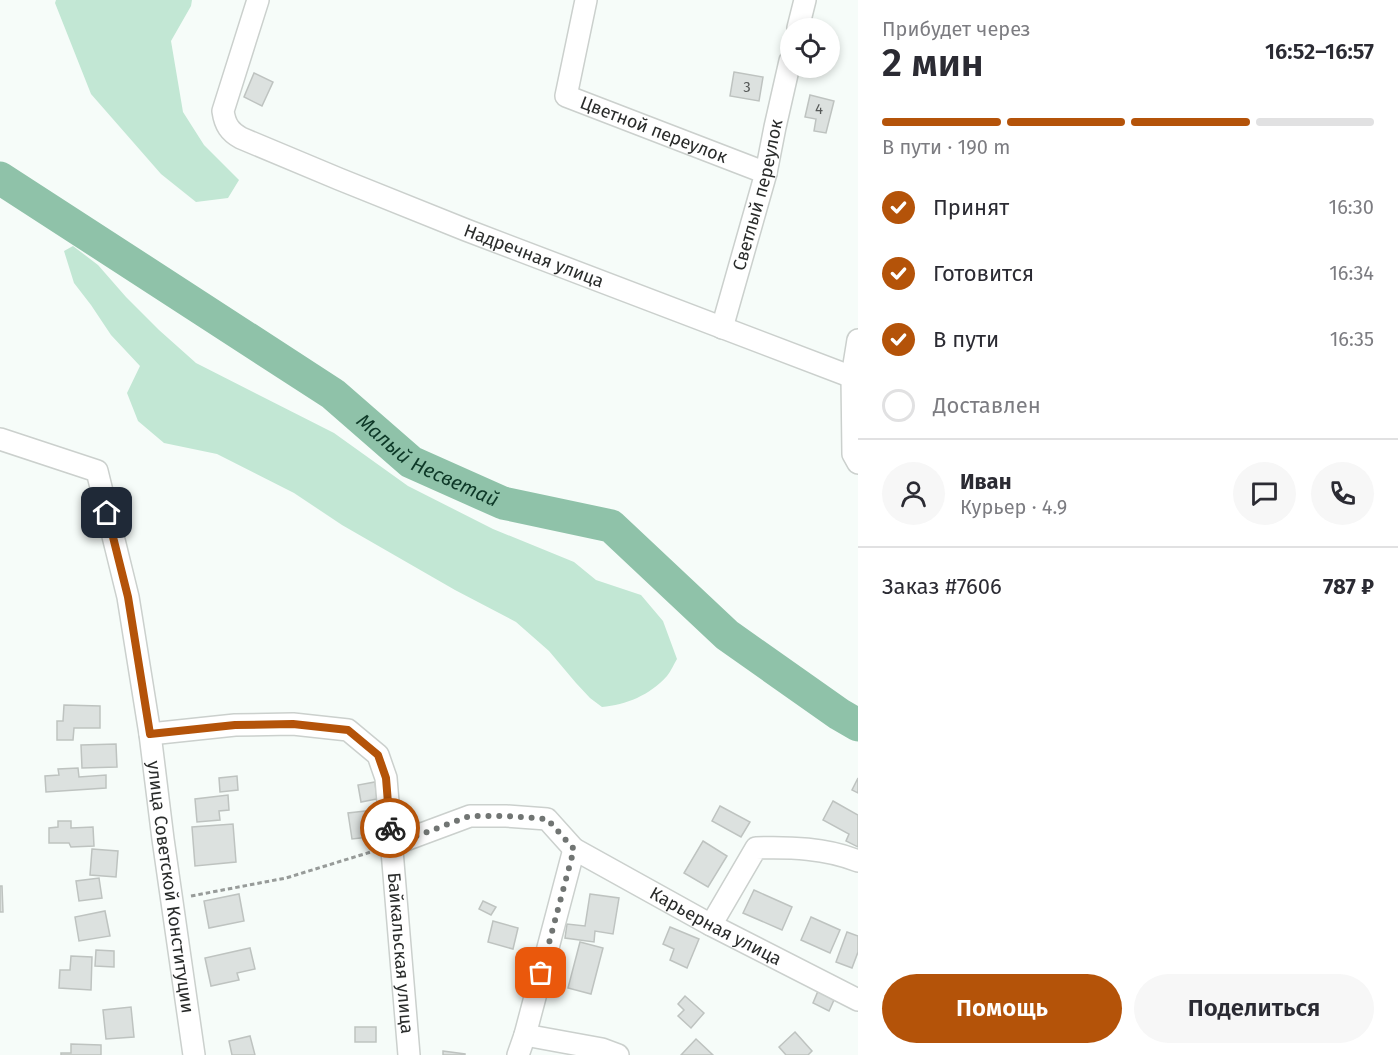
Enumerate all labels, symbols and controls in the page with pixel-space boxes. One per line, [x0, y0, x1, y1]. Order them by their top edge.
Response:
text: Прибудет через [882, 17, 1031, 41]
map controls [780, 18, 840, 78]
button: locate [780, 18, 840, 78]
text: 16:52–16:57 [1265, 38, 1374, 65]
text: 2 мин [882, 40, 984, 86]
house number: 3 [743, 78, 751, 96]
street label: Цветной переулок [577, 91, 731, 168]
house number: 4 [815, 100, 823, 118]
street label: Светлый переулок [728, 116, 788, 273]
text: В пути · 190 m [882, 135, 1010, 159]
icon: check [882, 191, 915, 224]
text: Принят [933, 194, 1009, 221]
text: 16:30 [1329, 195, 1374, 219]
street label: Надречная улица [461, 219, 607, 292]
icon: check [882, 257, 915, 290]
text: Готовится [933, 260, 1034, 287]
text: 16:34 [1329, 261, 1374, 285]
icon: check [882, 323, 915, 356]
text: В пути [933, 326, 999, 353]
text: 16:35 [1330, 327, 1374, 351]
text: Доставлен [933, 392, 1041, 419]
water label: Малый Несветай [352, 408, 503, 512]
button: person [882, 462, 945, 525]
button: chat [1233, 462, 1296, 525]
button: phone [1311, 462, 1374, 525]
text: Иван [960, 468, 1012, 495]
pin [81, 487, 132, 538]
text: Курьер · 4.9 [960, 495, 1067, 519]
icon: home [90, 496, 123, 529]
text: Заказ #7606 [882, 573, 1002, 600]
text: 787 ₽ [1323, 573, 1374, 600]
street label: улица Советской Конституции [142, 760, 199, 1015]
courier [360, 798, 420, 858]
icon: bike [374, 812, 407, 845]
street label: Байкальская улица [383, 872, 418, 1035]
street label: Карьерная улица [646, 882, 785, 970]
pin [515, 947, 566, 998]
icon: bag [524, 956, 557, 989]
button: Помощь [882, 974, 1122, 1043]
button: Поделиться [1134, 974, 1374, 1043]

